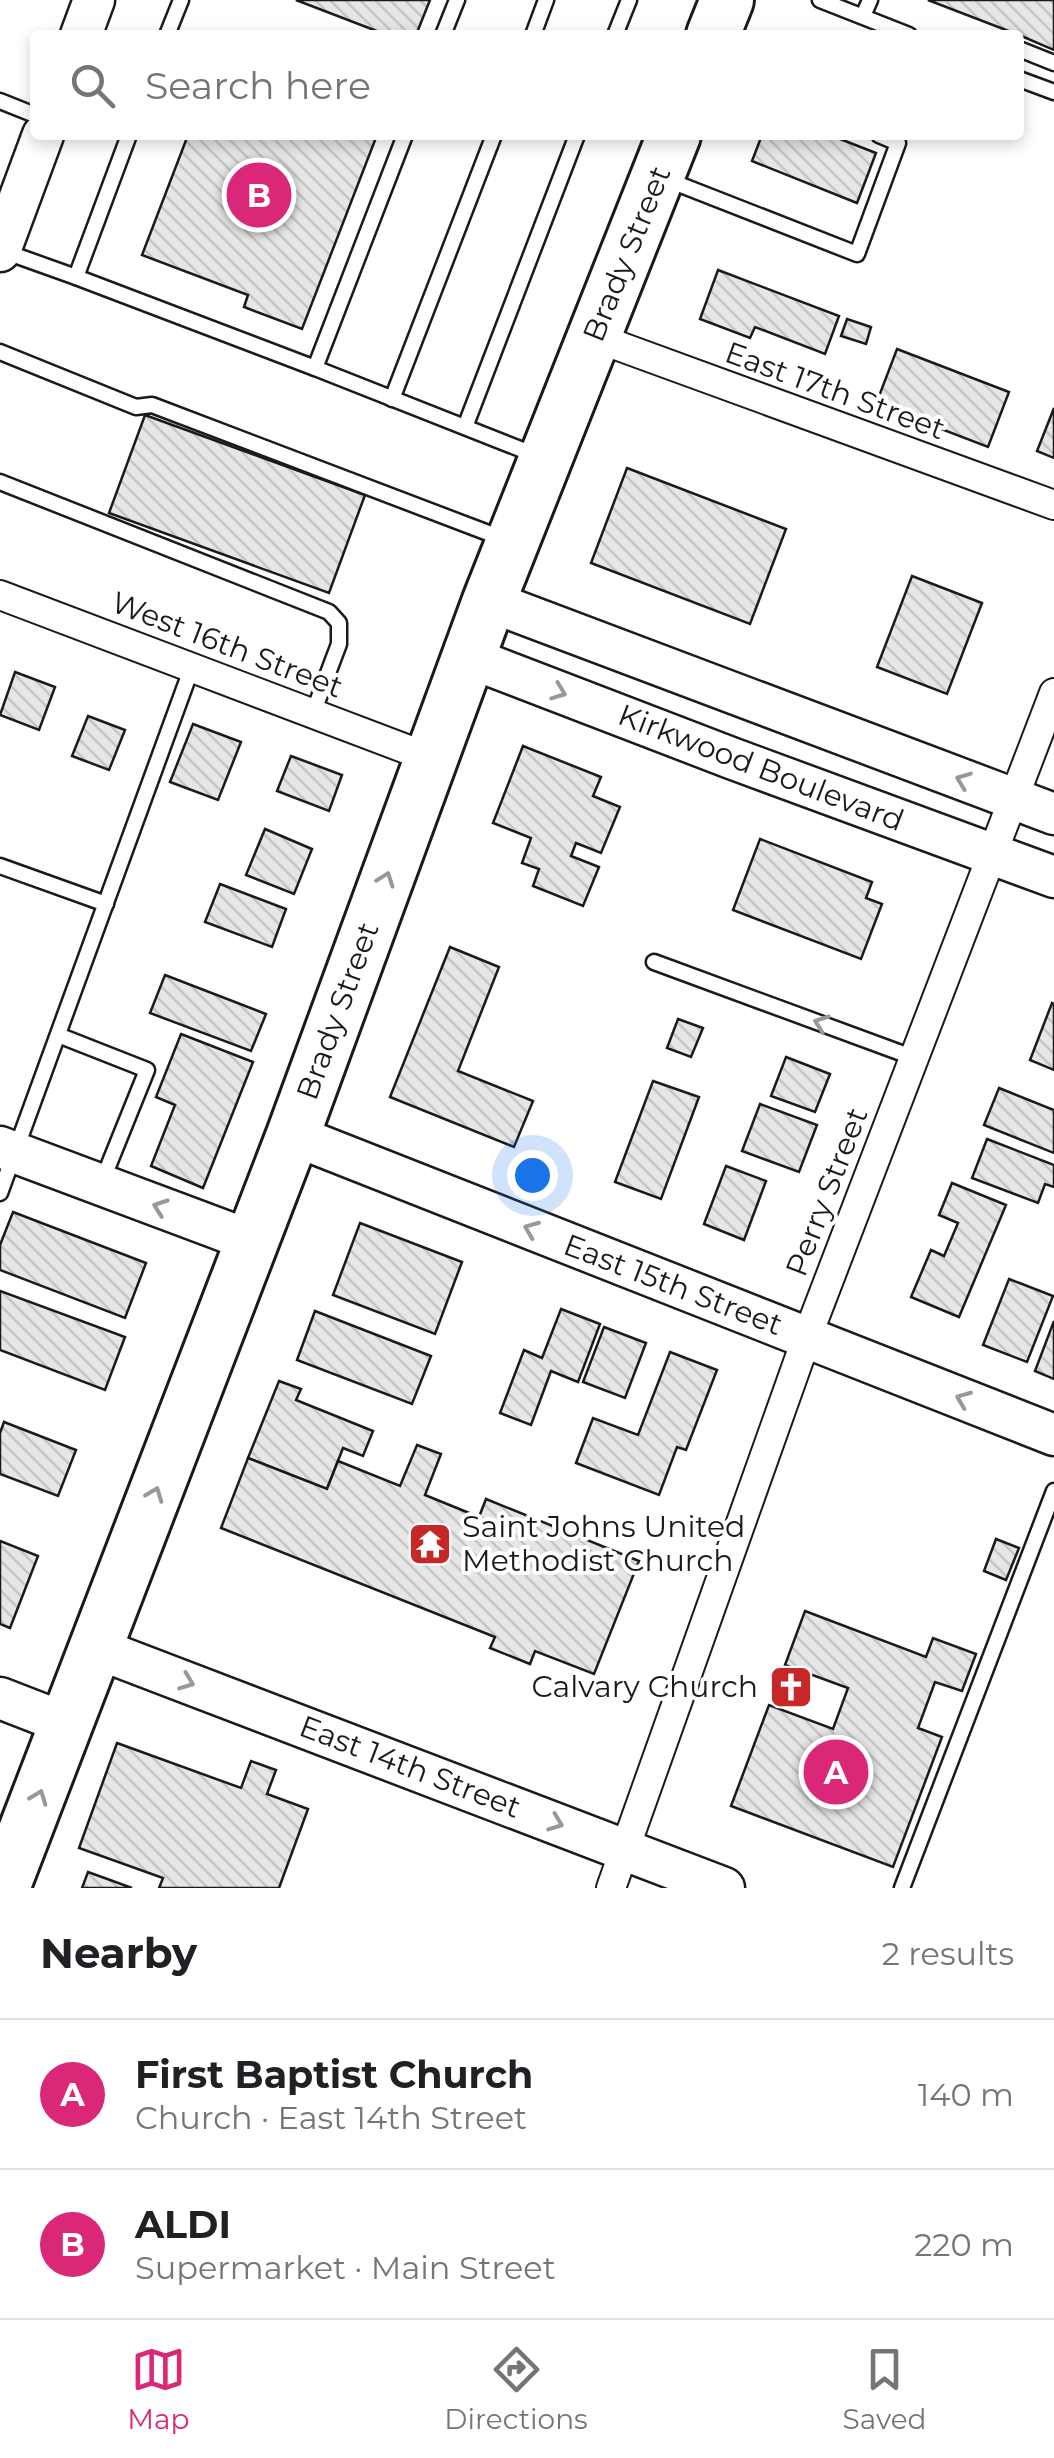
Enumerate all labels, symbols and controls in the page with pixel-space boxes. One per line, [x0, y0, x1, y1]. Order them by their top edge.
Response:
search box [30, 30, 1024, 140]
icon: search [65, 58, 120, 113]
text: Search here [145, 62, 371, 109]
pin: B [226, 158, 292, 232]
street label: Brady Street [575, 161, 679, 347]
street label: East 17th Street [720, 334, 950, 447]
street label: West 16th Street [106, 583, 348, 706]
one-way arrow [550, 680, 567, 700]
street label: Kirkwood Boulevard [613, 696, 909, 839]
one-way arrow [955, 771, 972, 792]
one-way arrow [374, 871, 395, 888]
street label: Brady Street [288, 917, 387, 1105]
one-way arrow [813, 1015, 831, 1035]
street label: Perry Street [777, 1102, 876, 1281]
your location [507, 1150, 558, 1201]
one-way arrow [152, 1198, 170, 1218]
one-way arrow [523, 1220, 540, 1240]
street label: East 15th Street [559, 1226, 788, 1343]
one-way arrow [956, 1391, 973, 1411]
one-way arrow [143, 1486, 164, 1503]
place label: Saint Johns United Methodist Church [462, 1508, 745, 1579]
temple icon: Saint Johns United Methodist Church [407, 1521, 453, 1567]
church icon: Calvary Church [768, 1664, 814, 1710]
place label: Calvary Church [532, 1668, 758, 1705]
one-way arrow [177, 1671, 195, 1691]
street label: East 14th Street [294, 1707, 526, 1826]
pin: A [804, 1734, 868, 1810]
one-way arrow [27, 1789, 47, 1807]
one-way arrow [547, 1811, 564, 1832]
text: Nearby [40, 1927, 197, 1979]
text: 2 results [882, 1934, 1014, 1973]
text: First Baptist Church [135, 2051, 533, 2098]
text: A [60, 2075, 85, 2114]
text: 140 m [918, 2075, 1014, 2114]
text: Church · East 14th Street [135, 2098, 527, 2137]
text: ALDI [135, 2201, 231, 2248]
text: B [60, 2225, 85, 2264]
text: 220 m [914, 2225, 1014, 2264]
text: Supermarket · Main Street [135, 2248, 556, 2287]
tab: Map [127, 2342, 190, 2436]
tab: Directions [444, 2342, 588, 2436]
tab: Saved [842, 2342, 927, 2436]

